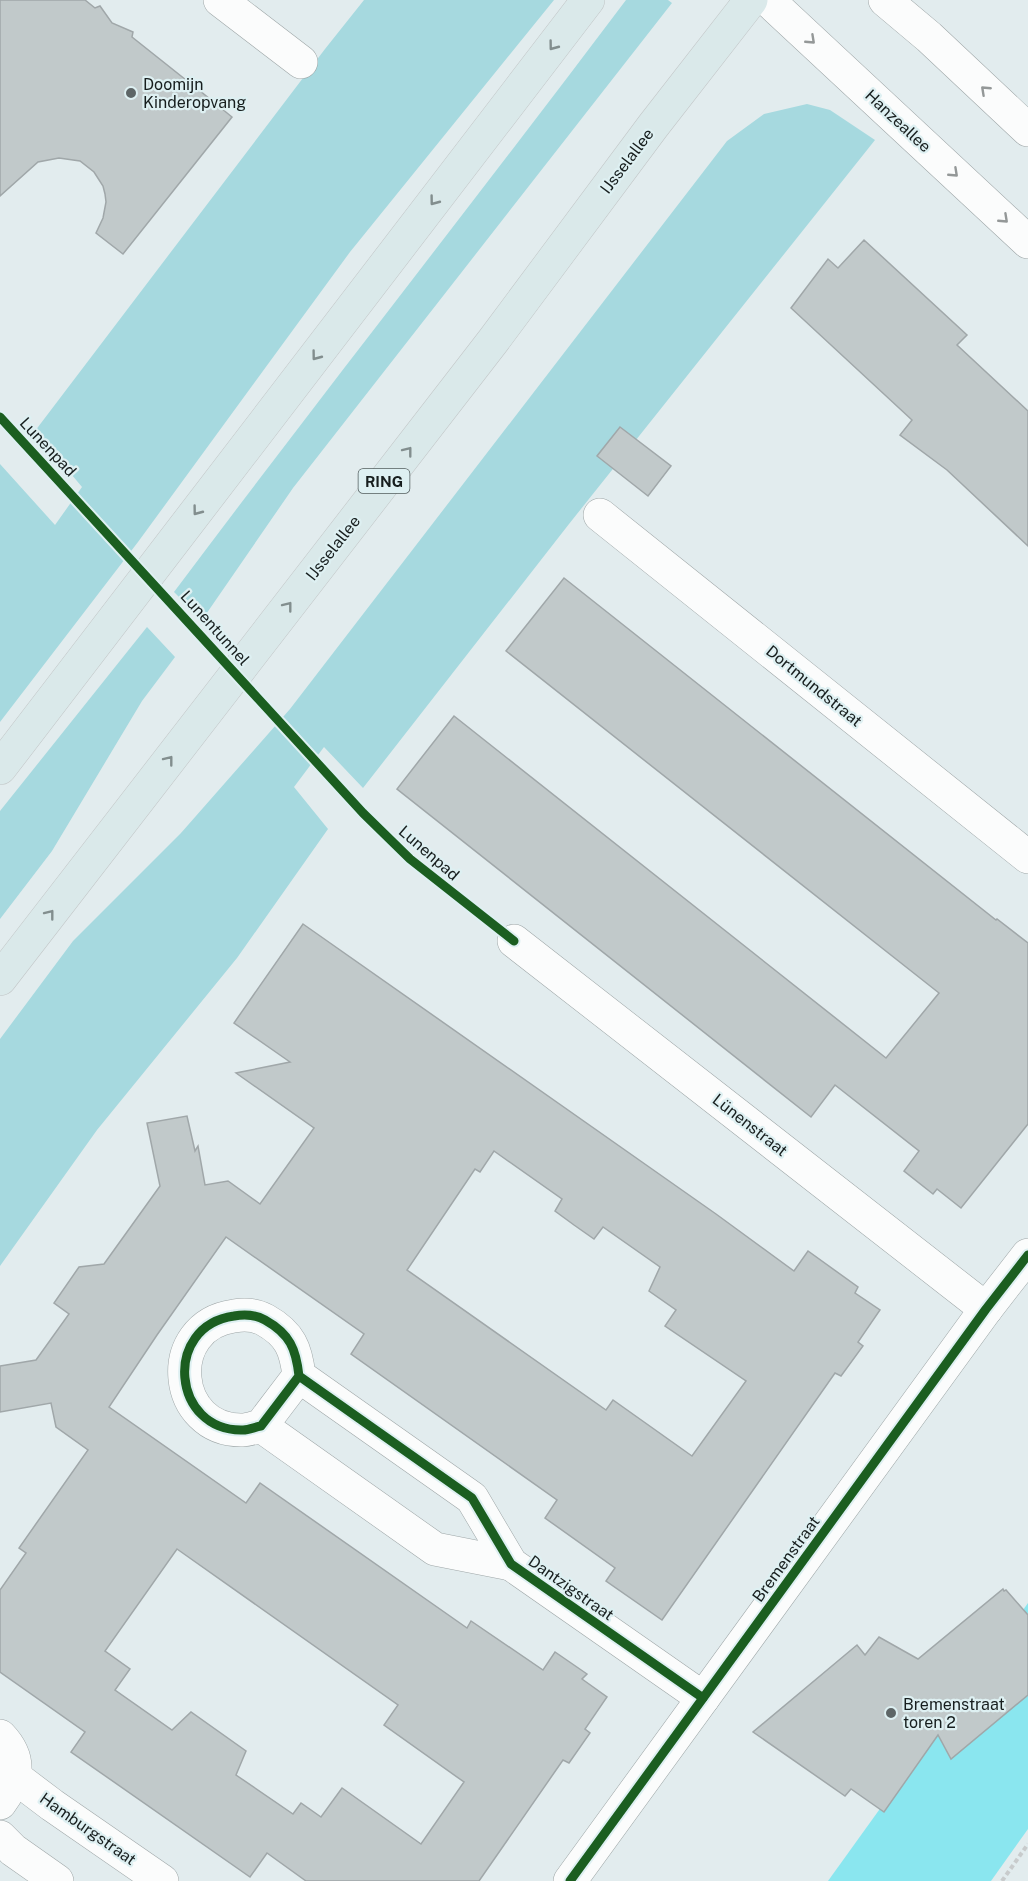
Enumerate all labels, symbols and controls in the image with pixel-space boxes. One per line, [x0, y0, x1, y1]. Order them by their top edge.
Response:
one-way arrow [804, 33, 815, 44]
one-way arrow [549, 40, 560, 51]
place label: Doomijn Kinderopvang [143, 75, 246, 112]
marker: Doomijn Kinderopvang [124, 86, 138, 100]
street label: Hanzeallee [861, 86, 935, 156]
one-way arrow [982, 87, 993, 98]
street label: IJsselallee [596, 125, 658, 197]
one-way arrow [946, 165, 957, 176]
one-way arrow [431, 195, 442, 206]
one-way arrow [997, 212, 1008, 223]
one-way arrow [312, 349, 323, 360]
street label: Lunenpad [16, 413, 80, 481]
one-way arrow [400, 447, 411, 458]
road number: RING [358, 469, 410, 493]
one-way arrow [193, 504, 204, 515]
street label: IJsselallee [302, 512, 364, 584]
street label: Lunentunnel [177, 587, 254, 669]
one-way arrow [281, 601, 292, 612]
street label: Dortmundstraat [762, 641, 866, 731]
one-way arrow [162, 755, 173, 766]
street label: Lunenpad [395, 822, 463, 884]
one-way arrow [43, 910, 54, 921]
street label: Lünenstraat [709, 1090, 791, 1160]
street label: Bremenstraat [748, 1512, 824, 1606]
street label: Dantzigstraat [525, 1552, 617, 1624]
place label: Bremenstraat toren 2 [903, 1695, 1005, 1732]
marker: Bremenstraat toren 2 [884, 1706, 898, 1720]
street label: Hamburgstraat [36, 1789, 140, 1869]

